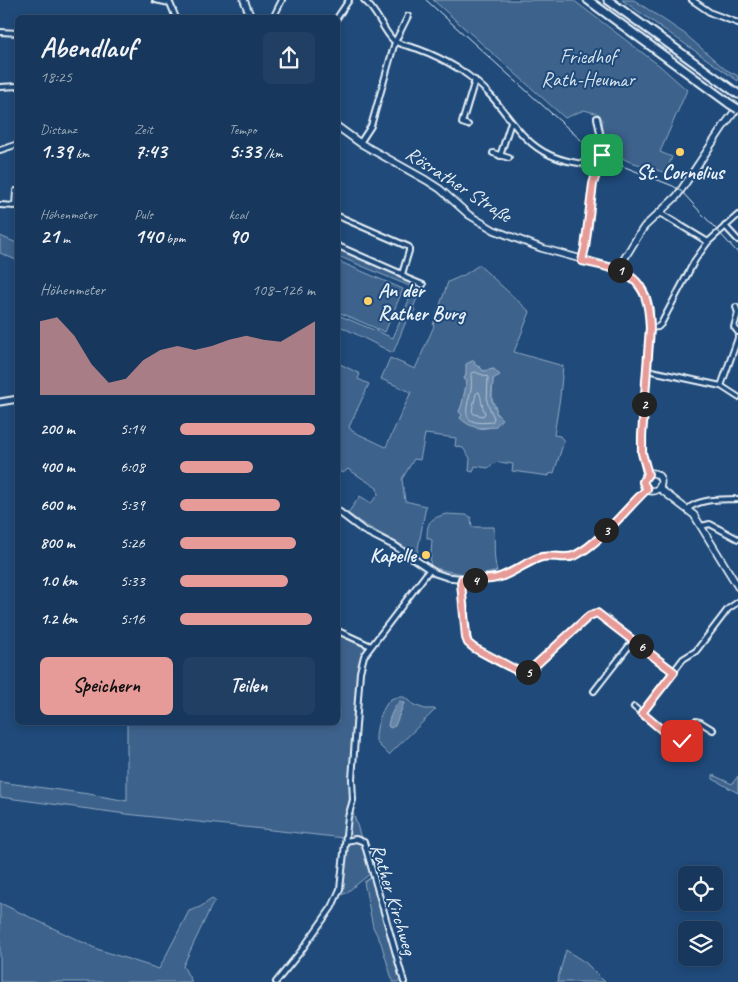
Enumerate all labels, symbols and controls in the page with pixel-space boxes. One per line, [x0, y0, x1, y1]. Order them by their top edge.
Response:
text: Abendlauf [40, 30, 135, 65]
button: share [263, 32, 315, 84]
park label: Friedhof Rath-Heumar [541, 44, 636, 92]
text: 18:25 [40, 67, 72, 87]
text: Distanz [40, 121, 77, 138]
text: Zeit [134, 121, 153, 138]
text: Tempo [229, 121, 256, 138]
pin [581, 134, 623, 176]
text: 1.39 [40, 138, 72, 164]
text: 7:43 [134, 138, 167, 164]
text: 5:33 [229, 138, 261, 164]
street label: Rösrather Straße [401, 141, 518, 229]
icon: arrive [588, 141, 616, 169]
text: km [72, 145, 89, 162]
text: /km [261, 145, 283, 162]
marker: St. Cornelius [674, 146, 686, 158]
place label: St. Cornelius [636, 160, 726, 185]
text: Höhenmeter [40, 206, 97, 223]
text: Puls [134, 206, 153, 223]
text: kcal [229, 206, 247, 223]
text: 21 [40, 223, 59, 249]
text: 140 [134, 223, 163, 249]
text: 90 [229, 223, 247, 249]
text: m [59, 230, 70, 247]
text: bpm [163, 230, 185, 247]
pin: 1 [608, 258, 632, 282]
text: 1 [617, 262, 624, 279]
place label: An der Rather Burg [378, 278, 466, 326]
text: Höhenmeter [40, 280, 105, 300]
text: 108–126 m [252, 280, 315, 300]
marker: An der Rather Burg [362, 295, 374, 307]
pin: 2 [632, 392, 656, 416]
text: 2 [641, 396, 648, 413]
text: 200 m [40, 419, 75, 439]
text: 5:14 [120, 419, 145, 439]
text: 400 m [40, 457, 75, 477]
text: 6:08 [120, 457, 145, 477]
text: 600 m [40, 495, 75, 515]
text: 5:39 [120, 495, 145, 515]
pin: 3 [594, 518, 618, 542]
text: 3 [603, 522, 610, 539]
text: 800 m [40, 533, 75, 553]
text: 5:26 [120, 533, 145, 553]
place label: Kapelle [370, 543, 417, 568]
marker: Kapelle [420, 549, 432, 561]
pin: 4 [462, 568, 488, 592]
text: 1.0 km [40, 571, 77, 591]
text: 5:33 [120, 571, 145, 591]
text: 4 [472, 572, 479, 589]
text: 1.2 km [40, 609, 77, 629]
text: 5:16 [120, 609, 145, 629]
pin: 6 [628, 634, 654, 658]
text: 6 [638, 638, 645, 655]
button: Speichern [40, 657, 173, 715]
button: Teilen [183, 657, 315, 715]
pin: 5 [516, 660, 540, 684]
text: 5 [525, 664, 532, 681]
pin [661, 720, 703, 762]
icon: check [668, 727, 696, 755]
street label: Rather Kirchweg [365, 841, 423, 959]
map controls [678, 866, 723, 966]
button: locate [678, 866, 723, 911]
button: layers [678, 921, 723, 966]

